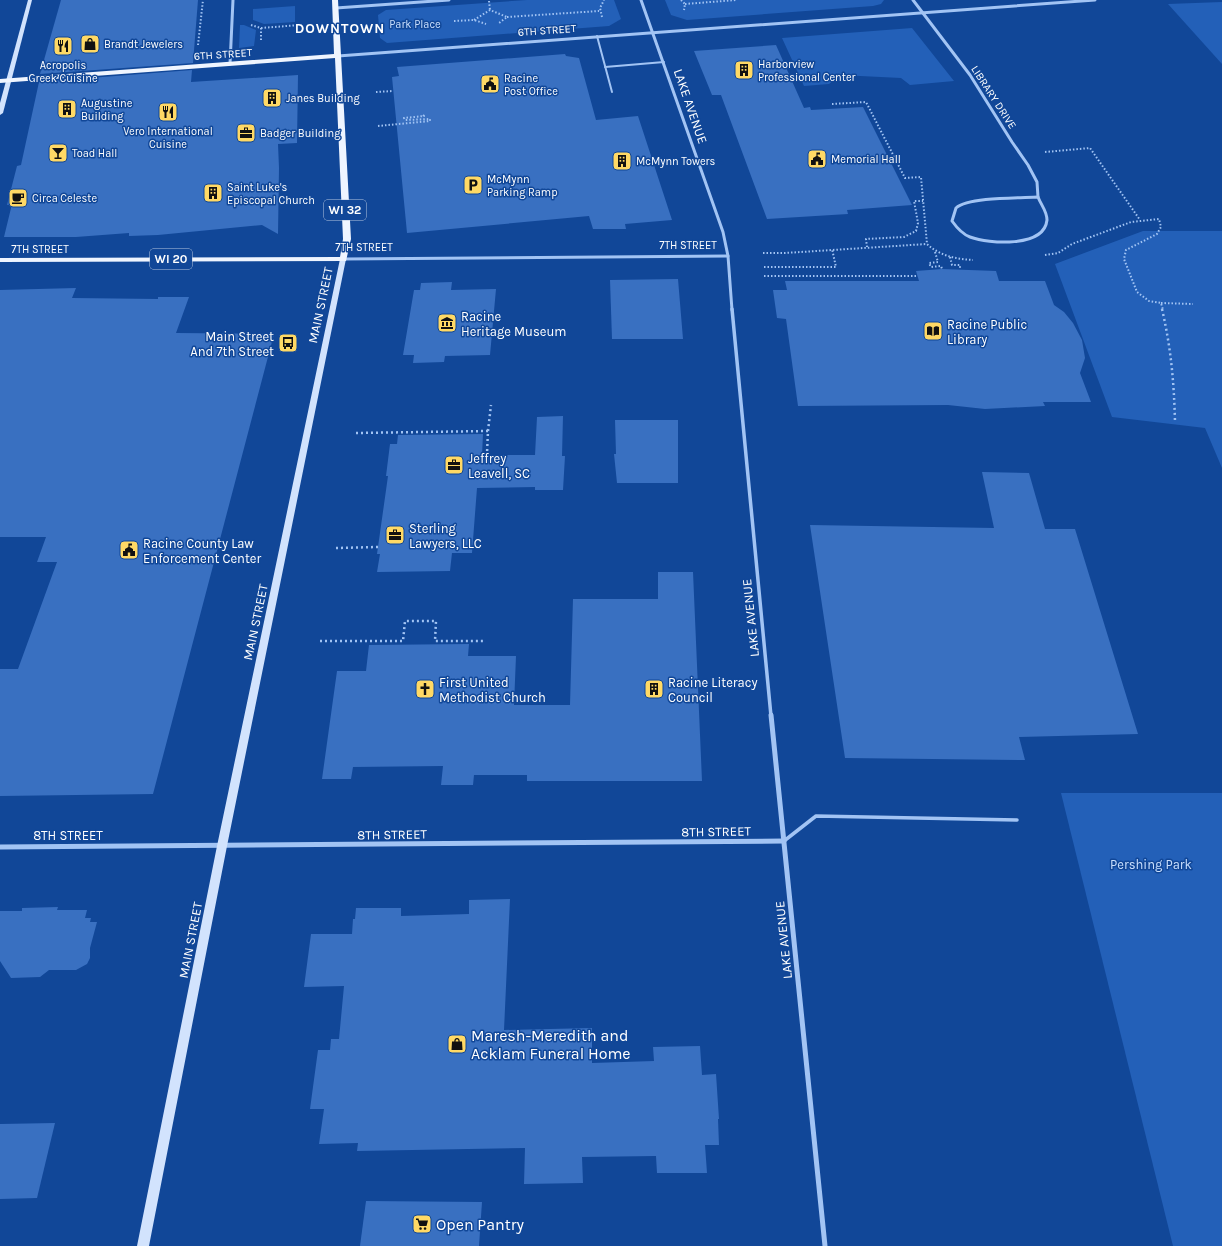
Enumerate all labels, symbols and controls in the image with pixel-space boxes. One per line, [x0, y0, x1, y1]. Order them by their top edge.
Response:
park label: Park Place [389, 18, 441, 31]
district label: DOWNTOWN [295, 20, 385, 37]
street label: 6TH STREET [517, 22, 577, 39]
shop icon: Brandt Jewelers [79, 33, 101, 55]
restaurant icon: Acropolis Greek Cuisine [52, 35, 74, 57]
place label: Brandt Jewelers [104, 38, 183, 51]
street label: 6TH STREET [193, 46, 253, 63]
place label: Harborview Professional Center [758, 58, 856, 84]
place label: Acropolis Greek Cuisine [28, 59, 98, 85]
building icon: Harborview Professional Center [733, 59, 755, 81]
street label: LIBRARY DRIVE [968, 63, 1019, 131]
street label: LAKE AVENUE [671, 67, 710, 146]
place label: Racine Post Office [504, 72, 558, 98]
public building icon: Racine Post Office [479, 73, 501, 95]
building icon: Janes Building [261, 87, 283, 109]
place label: Janes Building [286, 92, 360, 105]
place label: Augustine Building [81, 97, 133, 123]
building icon: Augustine Building [56, 98, 78, 120]
restaurant icon: Vero International Cuisine [157, 101, 179, 123]
office icon: Badger Building [235, 122, 257, 144]
place label: Vero International Cuisine [123, 125, 213, 151]
place label: Badger Building [260, 127, 341, 140]
bar icon: Toad Hall [47, 142, 69, 164]
place label: Toad Hall [72, 147, 117, 160]
public building icon: Memorial Hall [806, 148, 828, 170]
building icon: McMynn Towers [611, 150, 633, 172]
place label: Memorial Hall [831, 153, 901, 166]
place label: McMynn Towers [636, 155, 716, 168]
place label: McMynn Parking Ramp [487, 173, 558, 199]
parking icon: McMynn Parking Ramp [462, 174, 484, 196]
place label: Saint Luke's Episcopal Church [227, 181, 315, 207]
building icon: Saint Luke's Episcopal Church [202, 182, 224, 204]
cafe icon: Circa Celeste [7, 187, 29, 209]
place label: Circa Celeste [32, 192, 97, 205]
road number: WI 32 [324, 200, 366, 220]
street label: 7TH STREET [659, 239, 717, 252]
street label: 7TH STREET [335, 241, 393, 254]
street label: 7TH STREET [11, 243, 69, 256]
road number: WI 20 [150, 249, 192, 269]
street label: MAIN STREET [305, 265, 336, 345]
place label: Racine Heritage Museum [461, 309, 567, 339]
museum icon: Racine Heritage Museum [436, 312, 458, 334]
place label: Racine Public Library [947, 317, 1027, 347]
library icon: Racine Public Library [922, 320, 944, 342]
place label: Main Street And 7th Street [190, 329, 274, 359]
bus stop icon: Main Street And 7th Street [277, 332, 299, 354]
place label: Jeffrey Leavell, SC [468, 451, 530, 481]
office icon: Jeffrey Leavell, SC [443, 454, 465, 476]
place label: Sterling Lawyers, LLC [409, 521, 482, 551]
office icon: Sterling Lawyers, LLC [384, 524, 406, 546]
place label: Racine County Law Enforcement Center [143, 536, 262, 566]
public building icon: Racine County Law Enforcement Center [118, 539, 140, 561]
street label: LAKE AVENUE [739, 578, 762, 658]
street label: MAIN STREET [240, 582, 271, 662]
place label: First United Methodist Church [439, 675, 546, 705]
place label: Racine Literacy Council [668, 675, 757, 705]
church icon: First United Methodist Church [414, 678, 436, 700]
building icon: Racine Literacy Council [643, 678, 665, 700]
street label: 8TH STREET [681, 823, 751, 840]
street label: 8TH STREET [357, 826, 427, 843]
street label: 8TH STREET [33, 828, 103, 843]
park label: Pershing Park [1110, 857, 1192, 872]
street label: MAIN STREET [176, 900, 205, 980]
street label: LAKE AVENUE [772, 900, 795, 980]
place label: Maresh-Meredith and Acklam Funeral Home [471, 1026, 631, 1063]
shop icon: Maresh-Meredith and Acklam Funeral Home [446, 1033, 468, 1055]
supermarket icon: Open Pantry [411, 1213, 433, 1235]
place label: Open Pantry [436, 1215, 524, 1234]

